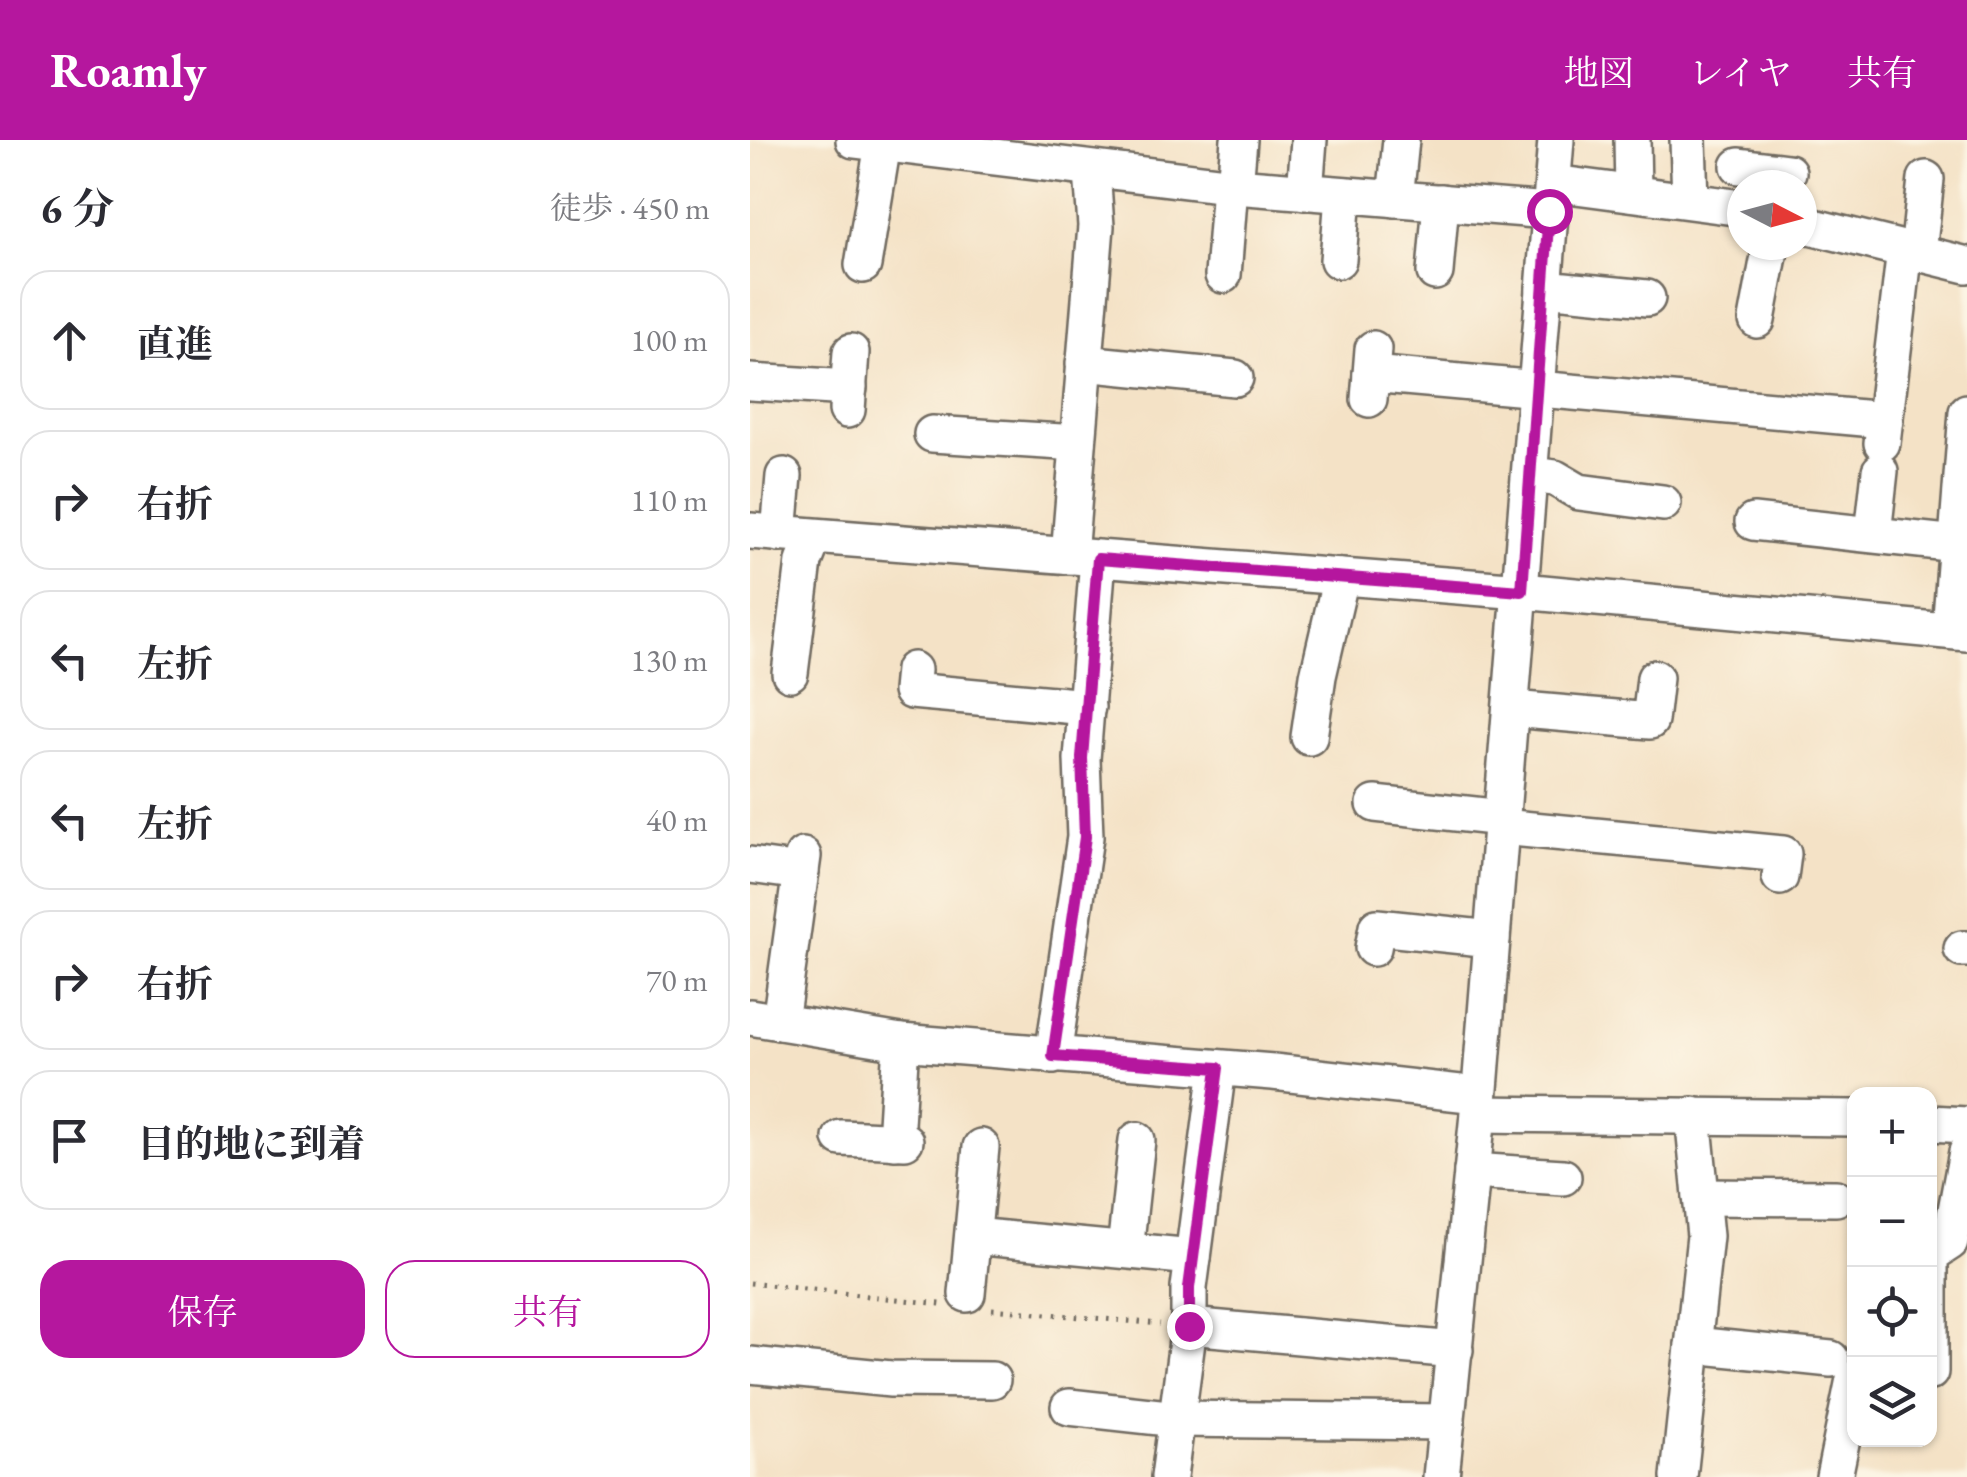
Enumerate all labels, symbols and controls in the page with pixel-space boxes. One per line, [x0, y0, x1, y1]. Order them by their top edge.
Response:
text: Roamly [50, 39, 206, 101]
text: 地図 [1564, 50, 1634, 95]
text: レイヤ [1689, 50, 1792, 95]
text: 共有 [1847, 50, 1917, 95]
north arrow [1727, 170, 1817, 260]
text: 6 分 [40, 181, 114, 236]
text: 徒歩 · 450 m [549, 187, 710, 229]
route start [1527, 189, 1573, 235]
icon: ahead [42, 313, 97, 368]
text: 直進 [137, 319, 213, 368]
text: 100 m [631, 319, 708, 361]
icon: right [42, 473, 97, 528]
text: 右折 [137, 479, 213, 528]
text: 110 m [631, 479, 708, 521]
icon: left [42, 633, 97, 688]
text: 左折 [137, 639, 213, 688]
text: 130 m [631, 639, 708, 681]
icon: left [42, 793, 97, 848]
text: 左折 [137, 799, 213, 848]
text: 40 m [646, 799, 708, 841]
icon: right [42, 953, 97, 1008]
text: 右折 [137, 959, 213, 1008]
text: 70 m [646, 959, 708, 1001]
map controls [1847, 1087, 1937, 1447]
button: + [1847, 1087, 1937, 1177]
icon: arrive [42, 1113, 97, 1168]
text: 目的地に到着 [137, 1119, 365, 1168]
button: − [1847, 1177, 1937, 1267]
button: 保存 [40, 1260, 365, 1358]
button: 共有 [385, 1260, 710, 1358]
button: locate [1847, 1267, 1937, 1357]
route end [1167, 1304, 1213, 1350]
button: layers [1847, 1357, 1937, 1447]

